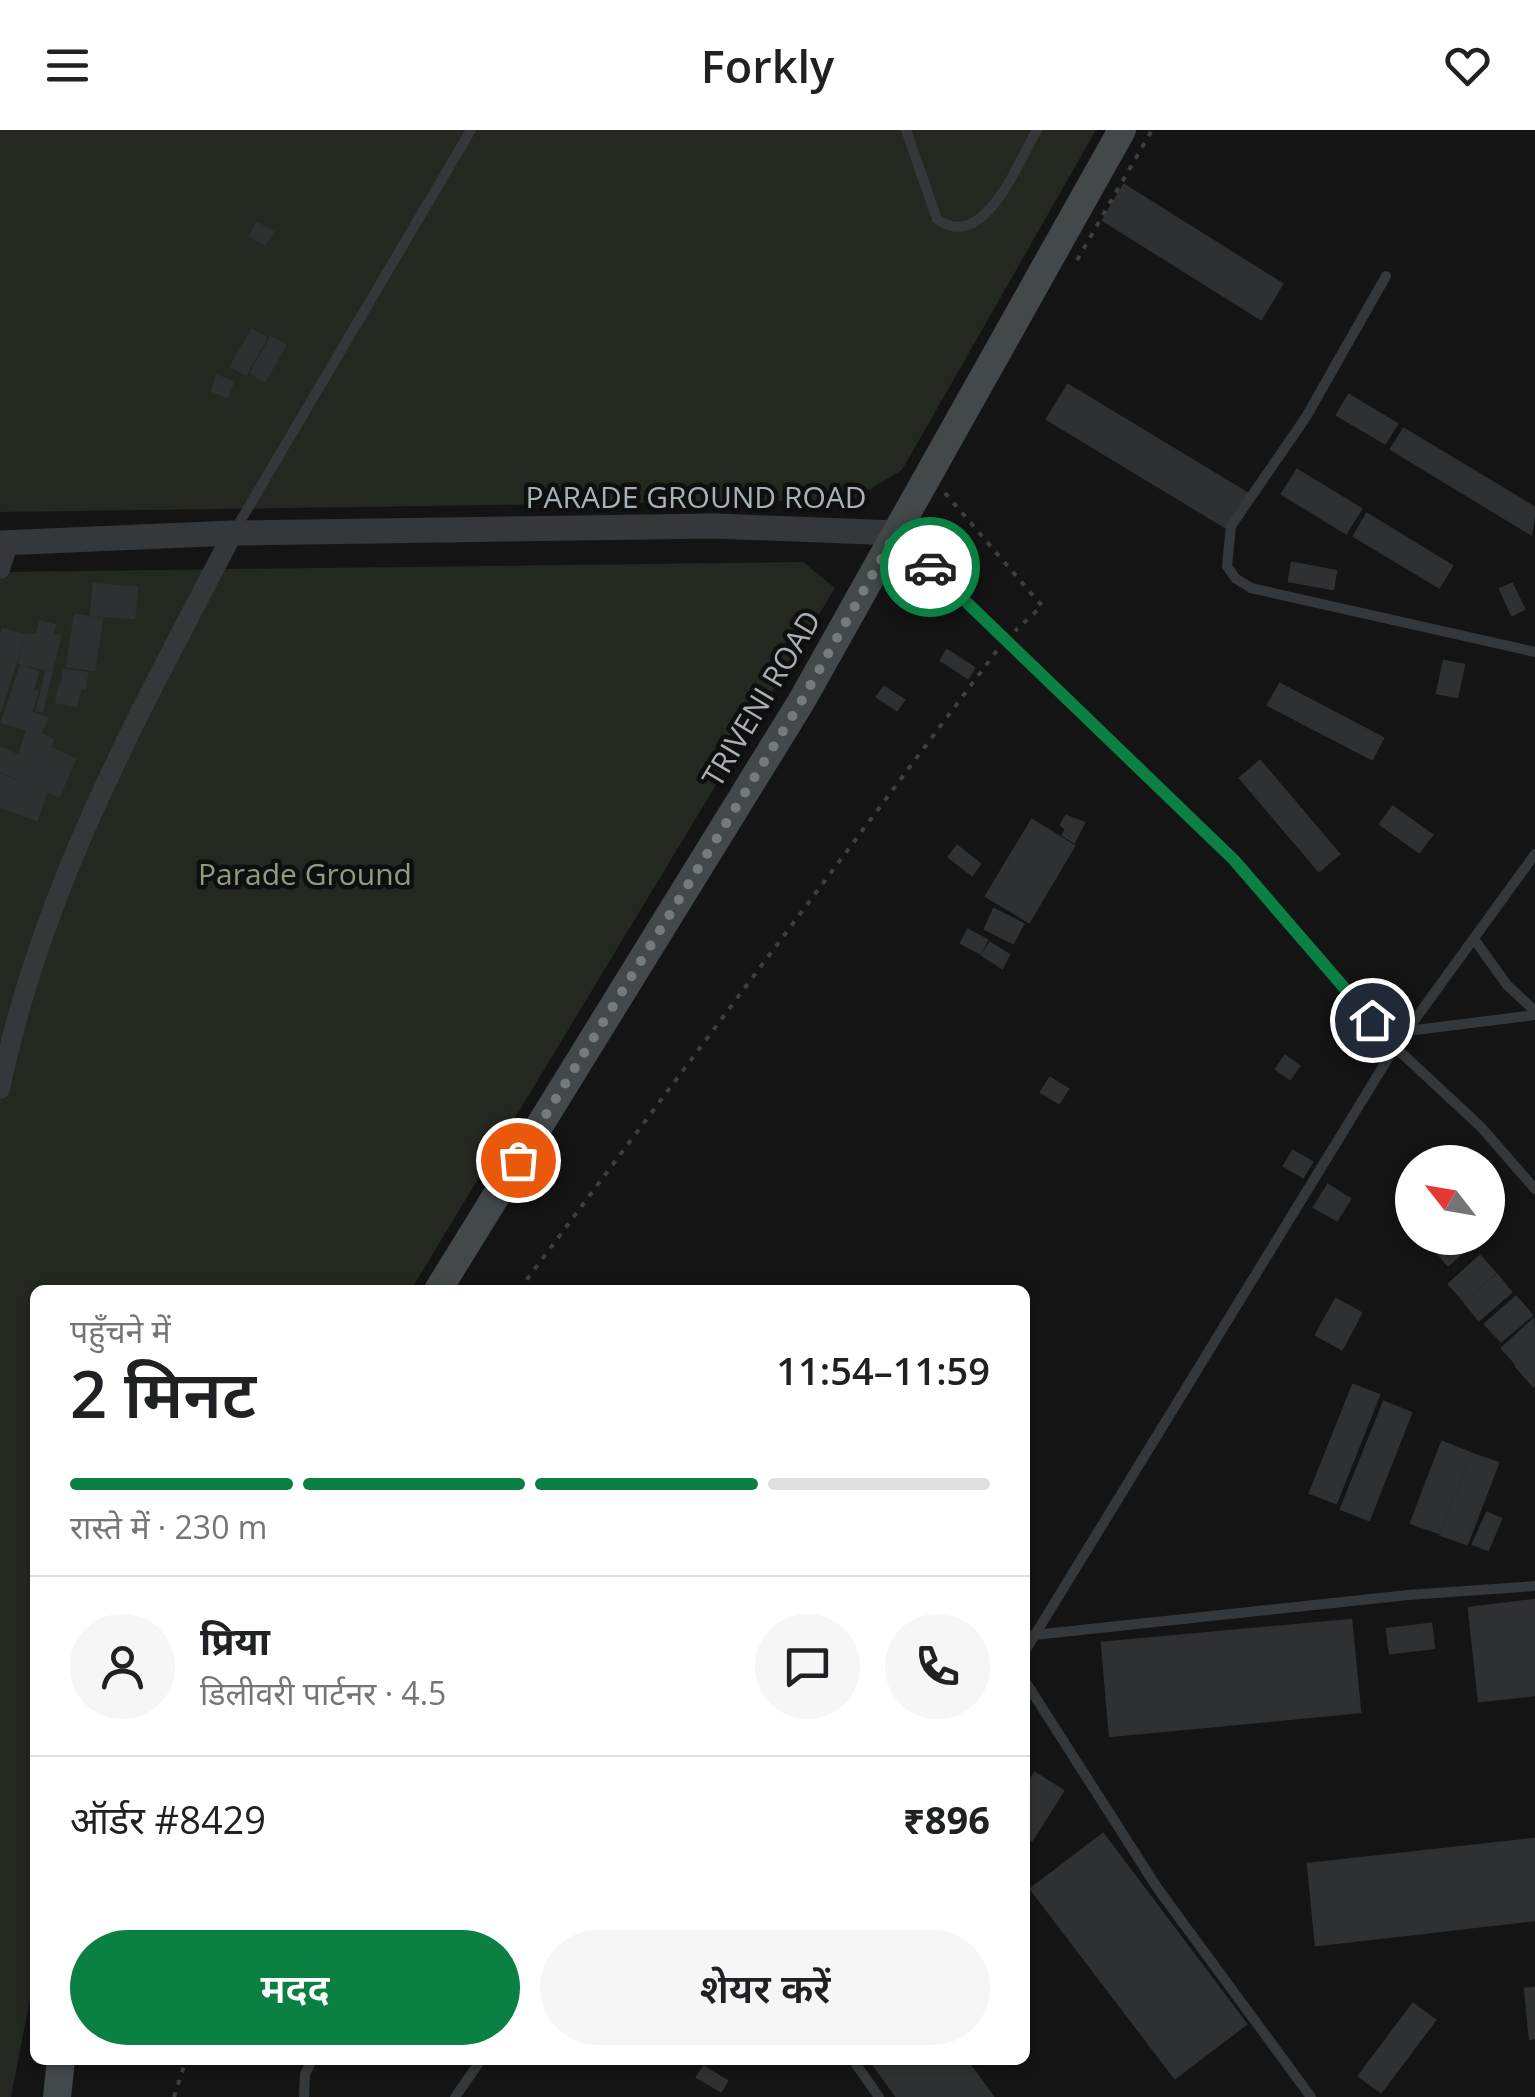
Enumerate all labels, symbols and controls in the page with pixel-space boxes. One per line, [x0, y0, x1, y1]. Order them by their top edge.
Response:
text: Forkly [701, 35, 834, 96]
icon: menu [40, 38, 95, 93]
icon: heart [1440, 38, 1495, 93]
street label: PARADE GROUND ROAD [525, 476, 867, 517]
courier [880, 517, 980, 617]
icon: car [903, 540, 958, 595]
street label: TRIVENI ROAD [692, 602, 830, 794]
park label: Parade Ground [198, 853, 412, 894]
pin [1330, 978, 1415, 1063]
icon: home [1345, 993, 1400, 1048]
pin [476, 1118, 561, 1203]
icon: bag [491, 1133, 546, 1188]
north arrow [1395, 1145, 1505, 1255]
map controls [1395, 1145, 1505, 1255]
text: पहुँचने में [70, 1309, 171, 1352]
text: 11:54–11:59 [776, 1344, 990, 1396]
text: 2 मिनट [70, 1349, 256, 1437]
text: रास्ते में · 230 m [70, 1505, 267, 1548]
button: person [70, 1614, 175, 1719]
text: प्रिया [200, 1614, 270, 1666]
button: chat [755, 1614, 860, 1719]
button: phone [885, 1614, 990, 1719]
text: डिलीवरी पार्टनर · 4.5 [200, 1671, 446, 1714]
text: ऑर्डर #8429 [70, 1793, 266, 1845]
text: ₹896 [903, 1793, 990, 1845]
button: मदद [70, 1930, 520, 2045]
button: शेयर करें [540, 1930, 990, 2045]

